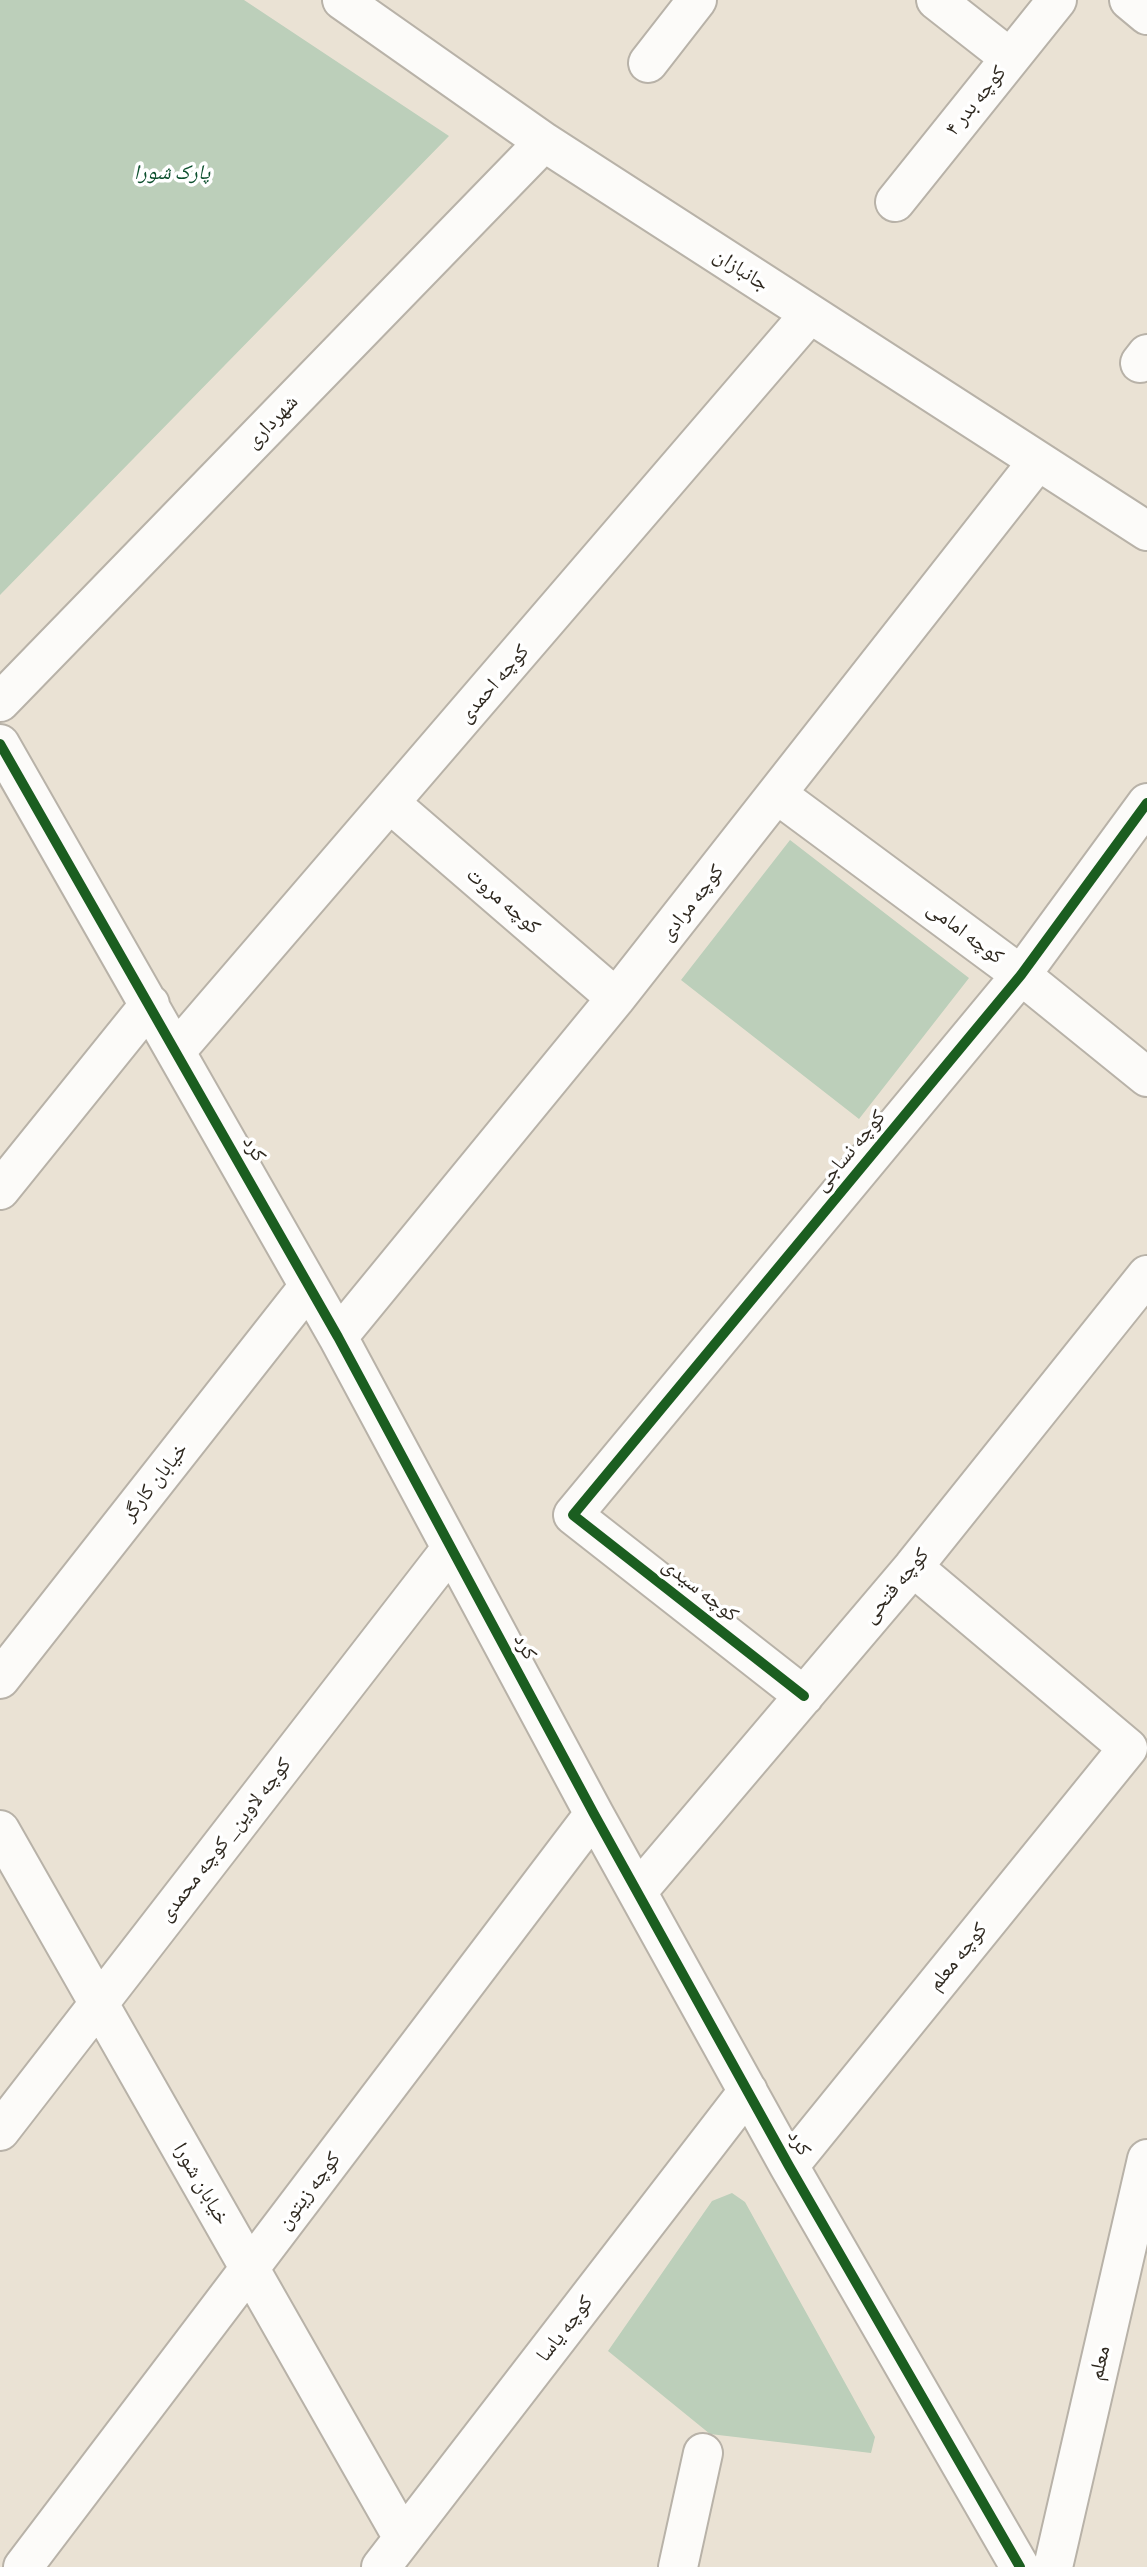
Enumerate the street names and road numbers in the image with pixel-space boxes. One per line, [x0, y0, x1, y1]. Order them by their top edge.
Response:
street label: کوچه بدر ۴ [940, 61, 1012, 141]
street label: جانبازان [708, 243, 774, 297]
street label: شهرداری [240, 390, 304, 454]
street label: کوچه احمدی [453, 640, 535, 728]
street label: کوچه مرادی [654, 860, 730, 946]
street label: کوچه مروت [461, 862, 545, 940]
street label: کوچه امامی [922, 896, 1008, 970]
street label: کوچه نساجی [809, 1105, 891, 1197]
street label: کرد [237, 1131, 271, 1167]
street label: خیابان کارگر [116, 1438, 194, 1526]
street label: کوچه فتحی [857, 1543, 935, 1629]
street label: کوچه سیدی [657, 1552, 743, 1628]
street label: کرد [508, 1630, 542, 1664]
street label: کوچه لاوین_ کوچه محمدی [153, 1753, 297, 1927]
street label: کوچه معلم [923, 1918, 993, 1996]
street label: کرد [782, 2126, 816, 2160]
street label: خیابان شورا [167, 2138, 235, 2230]
street label: کوچه زیتون [272, 2147, 346, 2235]
street label: کوچه یاسا [531, 2291, 599, 2367]
street label: معلم [1084, 2343, 1116, 2383]

